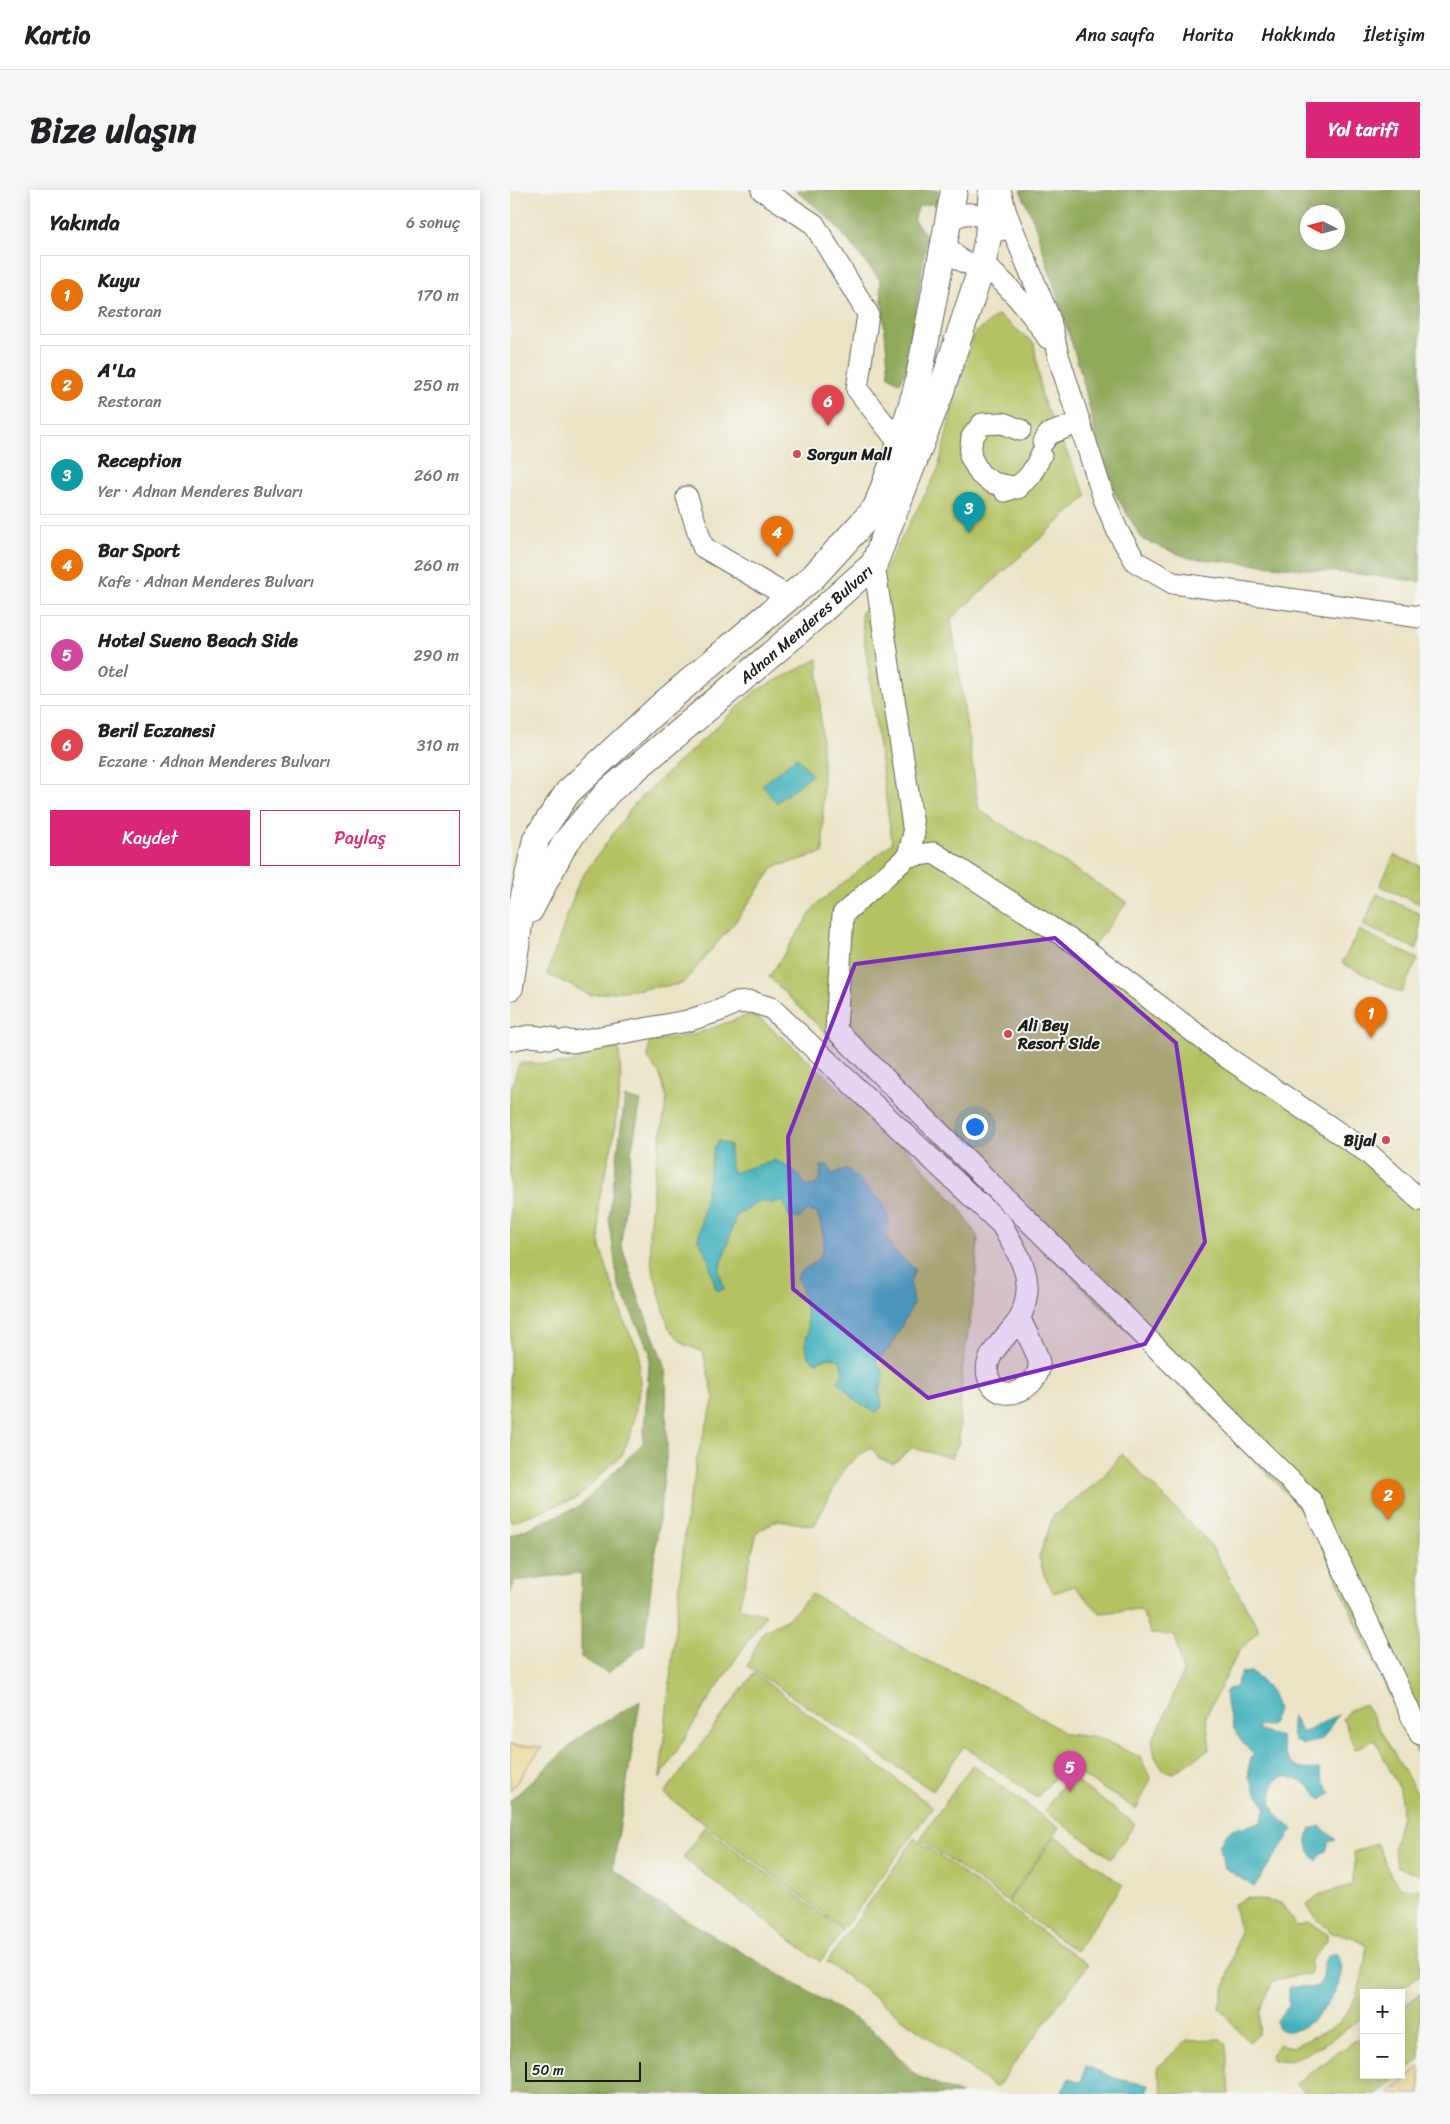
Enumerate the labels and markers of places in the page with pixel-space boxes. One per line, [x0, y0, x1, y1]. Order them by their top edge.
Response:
pin: 6 [812, 385, 844, 426]
place label: Sorgun Mall [806, 440, 893, 469]
marker: Sorgun Mall [791, 448, 803, 460]
pin: 3 [953, 492, 985, 533]
pin: 4 [761, 516, 793, 557]
pin: 1 [1355, 997, 1387, 1038]
place label: Ali Bey Resort Side [1017, 1011, 1100, 1058]
marker: Ali Bey Resort Side [1002, 1028, 1014, 1040]
place label: Bijal [1344, 1126, 1377, 1155]
marker: Bijal [1380, 1134, 1392, 1146]
pin: 2 [1372, 1479, 1404, 1520]
pin: 5 [1054, 1751, 1086, 1792]

